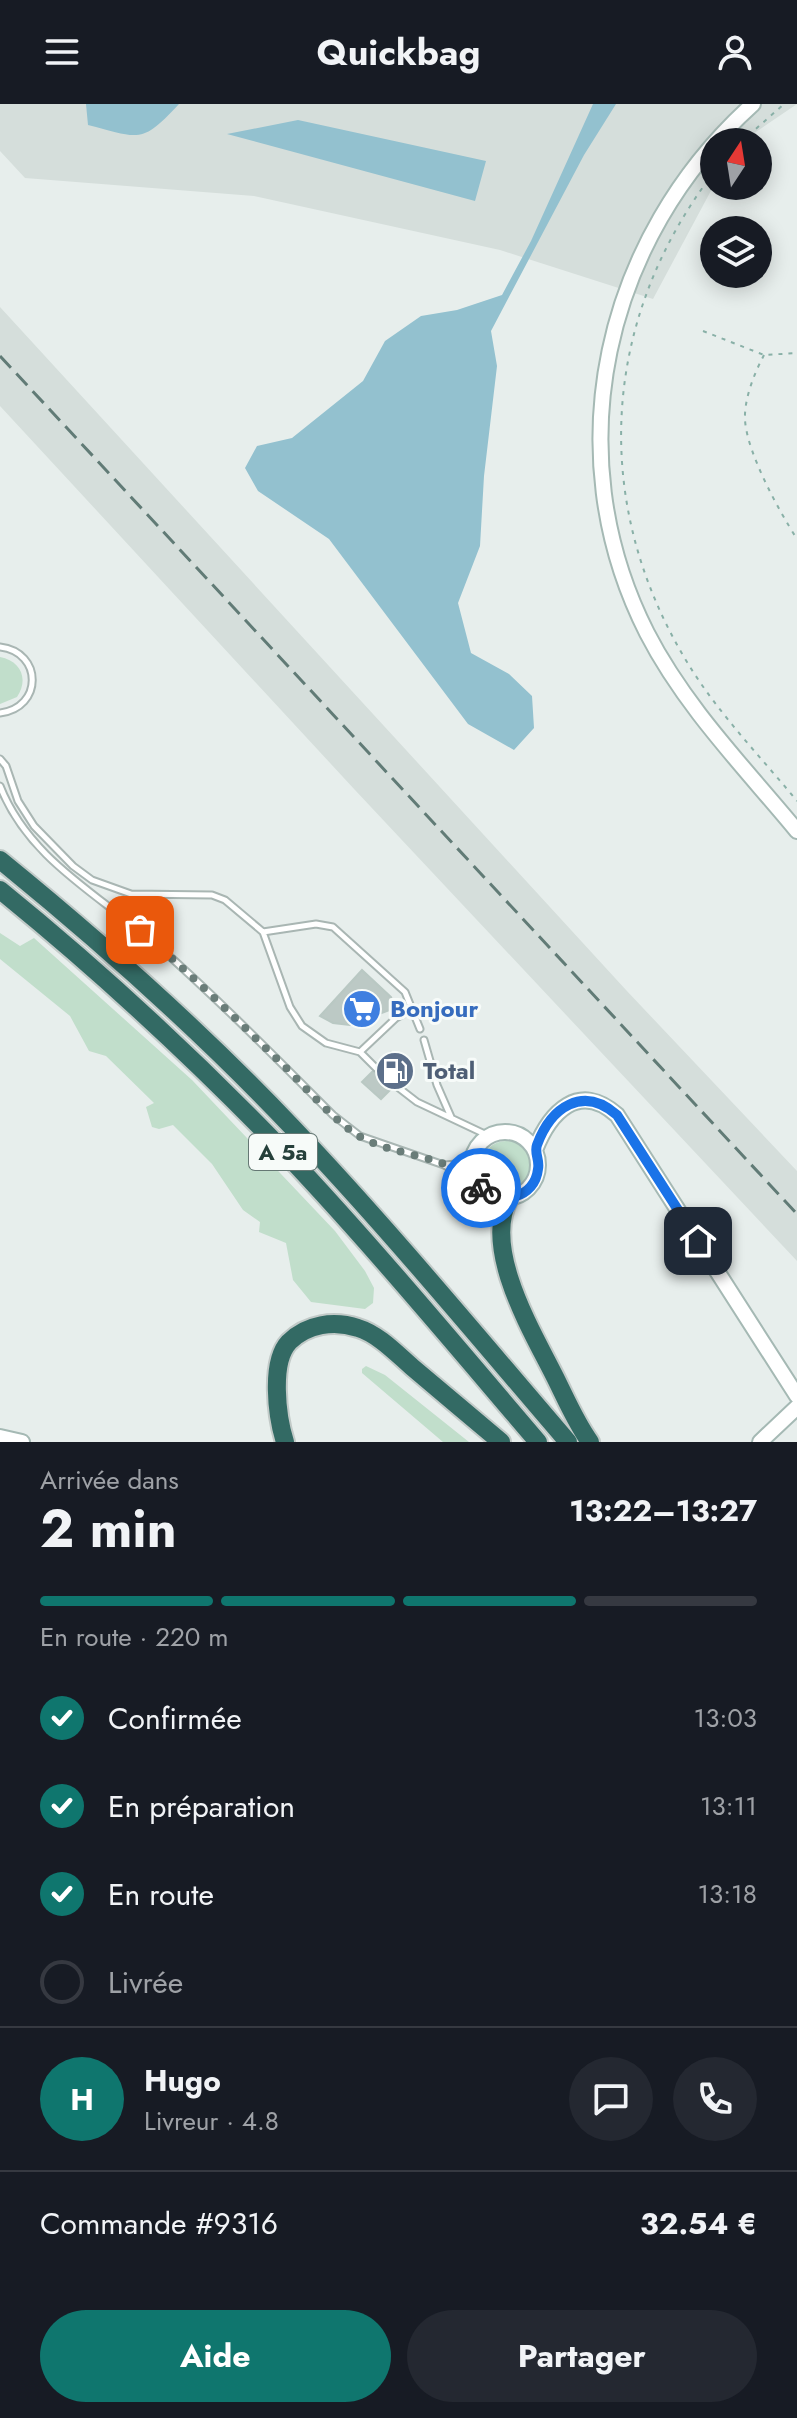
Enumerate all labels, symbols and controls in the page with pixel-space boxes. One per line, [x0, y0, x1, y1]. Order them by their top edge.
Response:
text: Quickbag [317, 26, 480, 78]
icon: menu [40, 30, 84, 74]
icon: person [713, 30, 757, 74]
north arrow [700, 128, 772, 200]
map controls [700, 128, 772, 288]
button: layers [700, 216, 772, 288]
pin [106, 896, 174, 964]
icon: bag [118, 908, 162, 952]
supermarket icon: Bonjour [341, 988, 383, 1030]
place label: Bonjour [390, 991, 478, 1026]
fuel station icon: Total [374, 1050, 416, 1092]
place label: Total [423, 1053, 475, 1088]
road number: A 5a [249, 1134, 317, 1170]
courier [441, 1148, 521, 1228]
icon: bike [459, 1166, 503, 1210]
pin [664, 1207, 732, 1275]
icon: home [676, 1219, 720, 1263]
text: Arrivée dans [40, 1461, 179, 1499]
text: 13:22–13:27 [569, 1489, 757, 1532]
text: 2 min [40, 1491, 177, 1567]
text: En route · 220 m [40, 1618, 228, 1656]
icon: check [40, 1696, 84, 1740]
text: Confirmée [108, 1697, 242, 1740]
text: 13:03 [694, 1699, 757, 1737]
icon: check [40, 1784, 84, 1828]
text: En préparation [108, 1785, 295, 1828]
text: 13:11 [700, 1787, 757, 1825]
icon: check [40, 1872, 84, 1916]
text: En route [108, 1873, 214, 1916]
text: 13:18 [697, 1875, 757, 1913]
text: Livrée [108, 1961, 183, 2004]
button: chat [569, 2057, 653, 2141]
button: phone [673, 2057, 757, 2141]
text: Hugo [144, 2059, 221, 2102]
text: H [70, 2078, 94, 2121]
text: Livreur · 4.8 [144, 2102, 279, 2140]
text: Commande #9316 [40, 2202, 278, 2245]
text: 32.54 € [640, 2202, 757, 2245]
button: Aide [40, 2310, 391, 2402]
button: Partager [407, 2310, 757, 2402]

